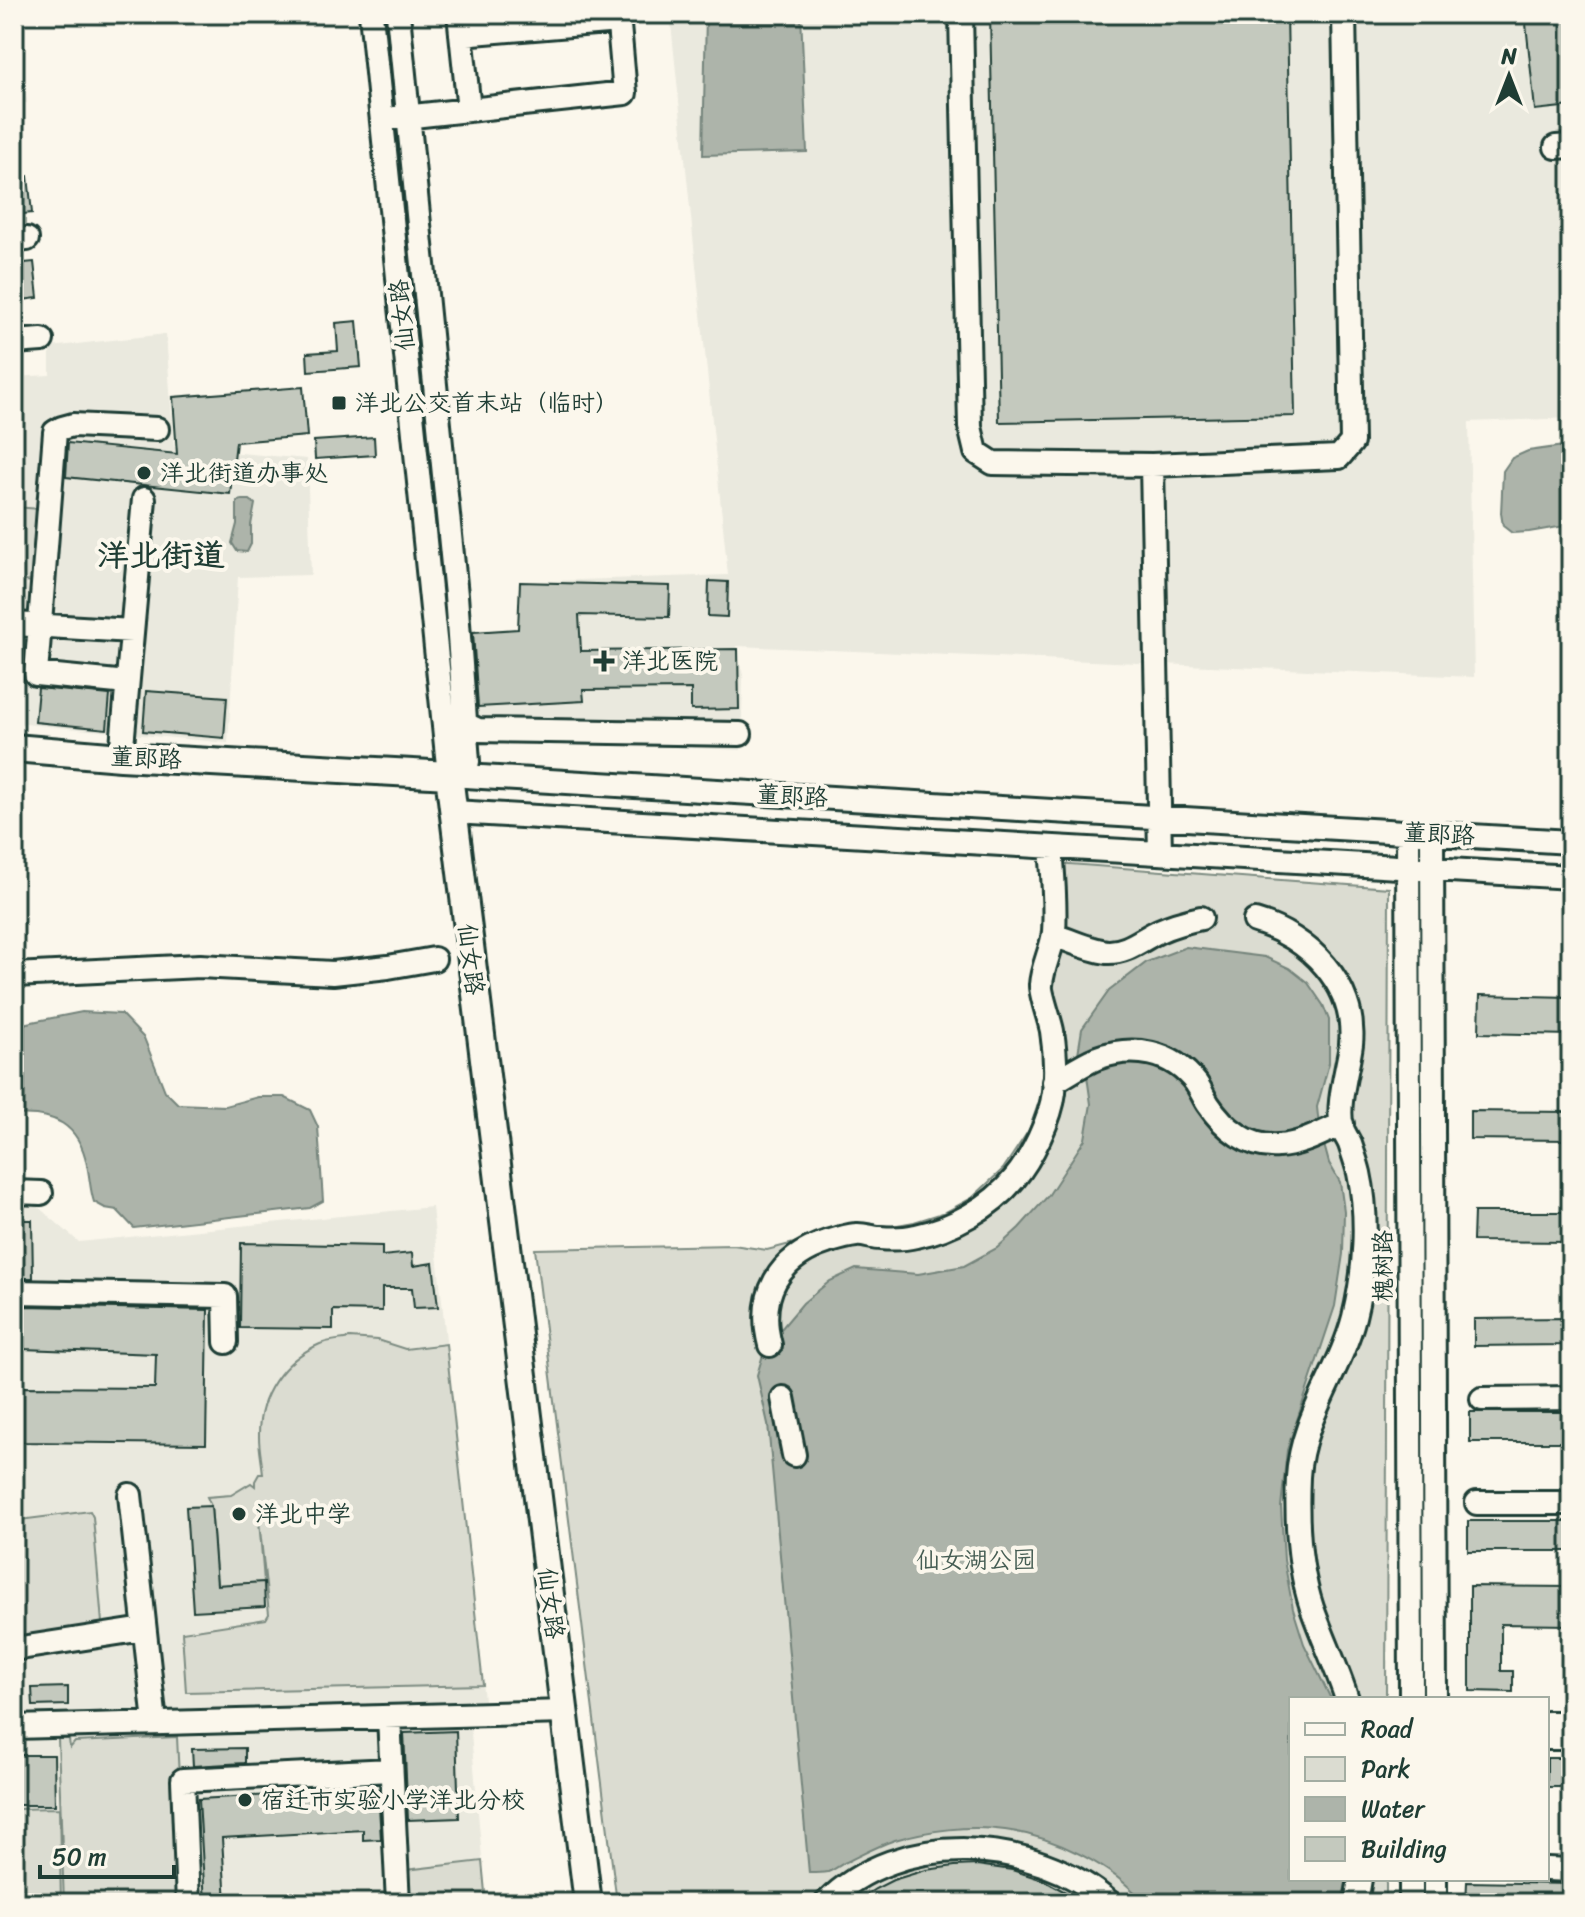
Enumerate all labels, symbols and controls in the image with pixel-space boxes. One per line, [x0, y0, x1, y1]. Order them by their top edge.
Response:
north arrow [1469, 36, 1549, 116]
text: N [1500, 37, 1517, 76]
street label: 仙女路 [377, 277, 427, 353]
place label: 洋北公交首末站（临时） [355, 382, 619, 424]
marker: 洋北公交首末站（临时） [330, 394, 348, 412]
place label: 洋北街道办事处 [160, 452, 328, 494]
marker: 洋北街道办事处 [135, 464, 153, 482]
district label: 洋北街道 [97, 527, 225, 584]
place label: 洋北医院 [622, 640, 718, 682]
marker: 洋北医院 [593, 650, 615, 672]
street label: 董郎路 [109, 735, 183, 781]
street label: 董郎路 [755, 773, 829, 819]
street label: 董郎路 [1402, 811, 1476, 857]
street label: 仙女路 [446, 921, 496, 997]
street label: 槐树路 [1362, 1230, 1404, 1302]
place label: 洋北中学 [255, 1493, 351, 1535]
marker: 洋北中学 [230, 1505, 248, 1523]
park label: 仙女湖公园 [916, 1539, 1036, 1581]
street label: 仙女路 [526, 1565, 576, 1641]
legend [1289, 1697, 1549, 1881]
text: Road [1361, 1708, 1415, 1750]
text: Park [1361, 1748, 1410, 1790]
place label: 宿迁市实验小学洋北分校 [261, 1779, 525, 1821]
text: Water [1361, 1788, 1426, 1830]
marker: 宿迁市实验小学洋北分校 [236, 1791, 254, 1809]
text: Building [1361, 1828, 1447, 1870]
scale bar [40, 1829, 174, 1879]
text: 50 m [52, 1836, 107, 1878]

